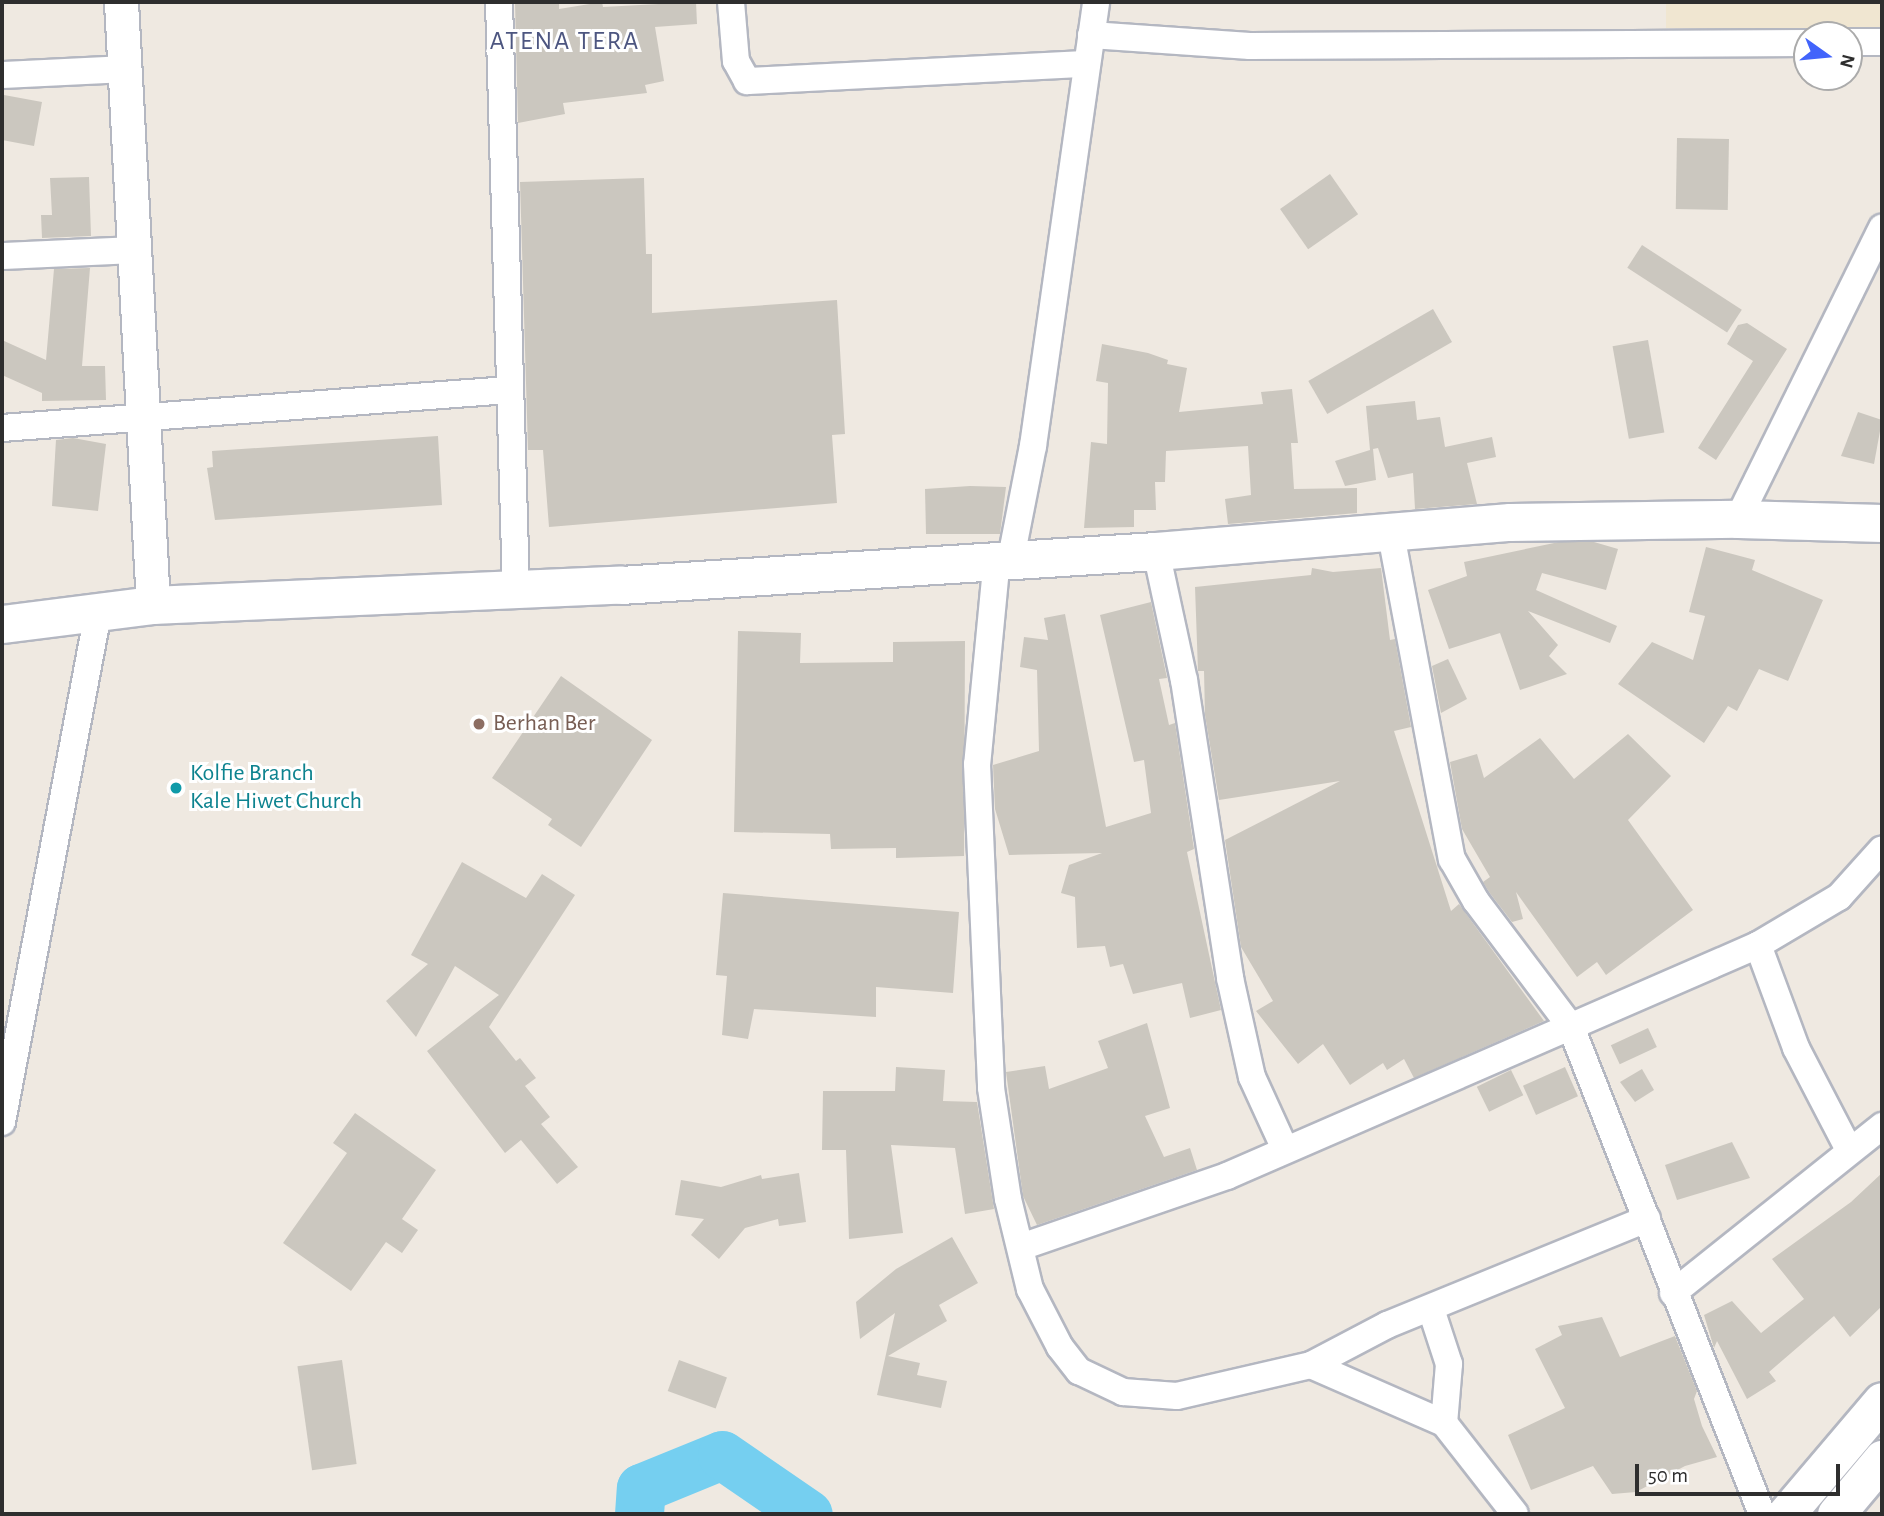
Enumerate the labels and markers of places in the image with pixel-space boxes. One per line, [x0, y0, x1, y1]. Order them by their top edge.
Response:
place label: Berhan Ber [493, 710, 596, 738]
marker: Berhan Ber [471, 716, 487, 732]
place label: Kolfie Branch Kale Hiwet Church [190, 760, 362, 816]
marker: Kolfie Branch Kale Hiwet Church [168, 780, 184, 796]

